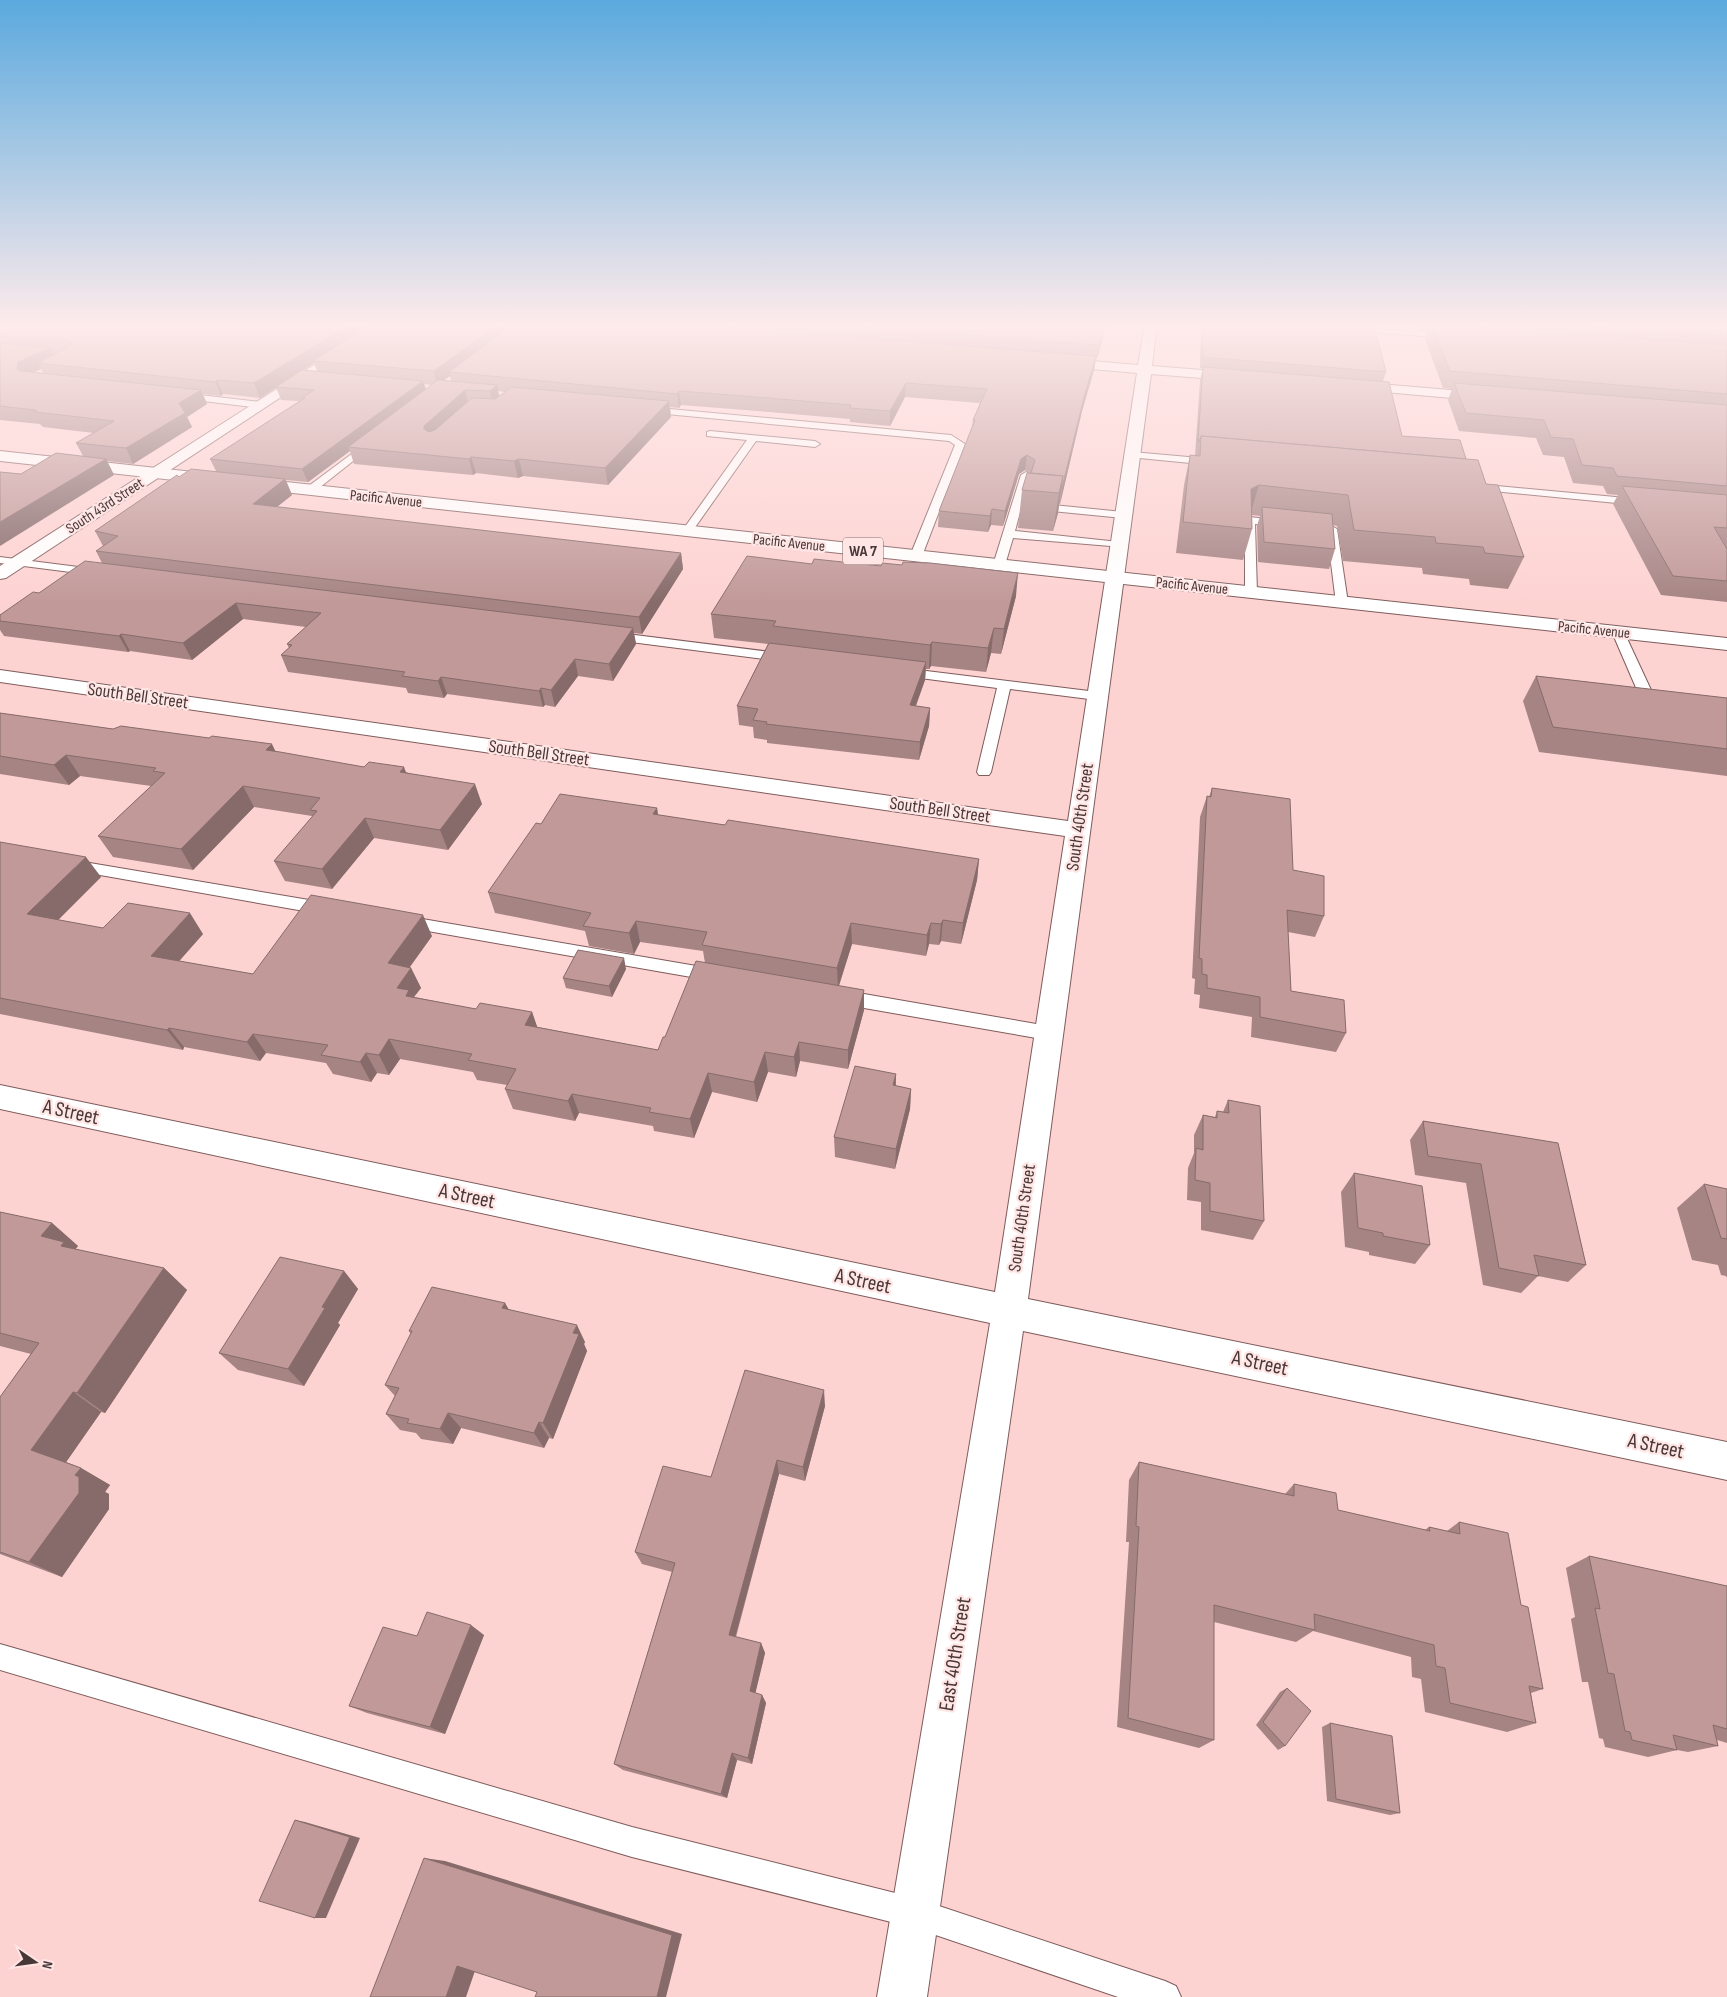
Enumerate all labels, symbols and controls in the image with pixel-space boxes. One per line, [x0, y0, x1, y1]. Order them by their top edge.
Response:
street label: South 43rd Street [62, 473, 148, 538]
street label: Pacific Avenue [349, 486, 423, 512]
street label: Pacific Avenue [752, 530, 826, 556]
road number: WA 7 [843, 538, 883, 564]
street label: Pacific Avenue [1155, 573, 1229, 599]
street label: Pacific Avenue [1557, 617, 1631, 643]
street label: South Bell Street [86, 679, 190, 714]
street label: South Bell Street [487, 736, 591, 771]
street label: South 40th Street [1062, 761, 1098, 872]
street label: South Bell Street [888, 793, 992, 828]
street label: A Street [40, 1094, 101, 1130]
street label: South 40th Street [1004, 1162, 1040, 1273]
street label: A Street [436, 1178, 497, 1214]
street label: A Street [832, 1263, 893, 1299]
street label: A Street [1229, 1345, 1290, 1381]
street label: A Street [1625, 1428, 1686, 1464]
street label: East 40th Street [934, 1595, 976, 1713]
north arrow [10, 1937, 60, 1987]
text: N [38, 1959, 56, 1970]

